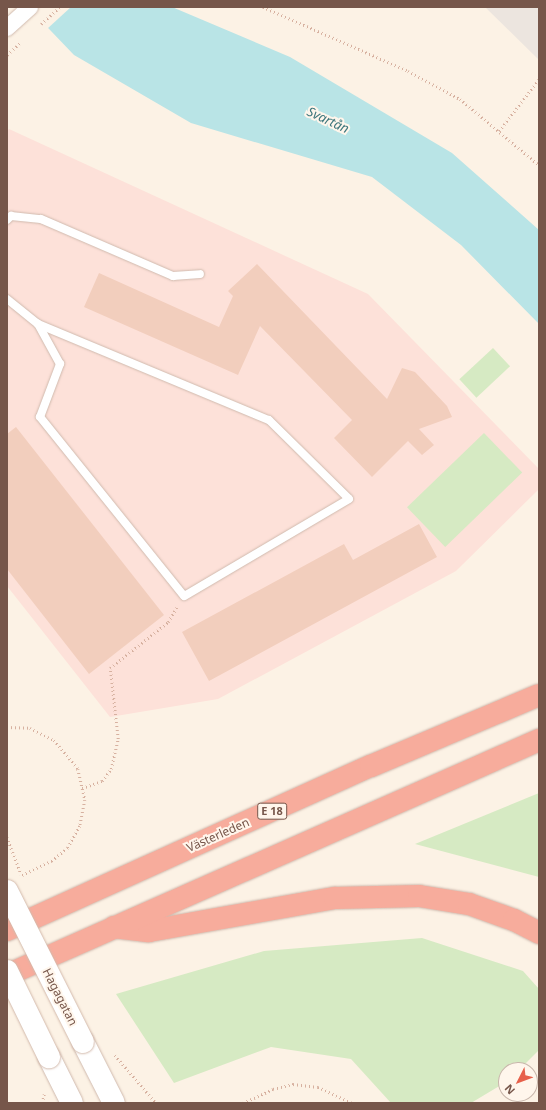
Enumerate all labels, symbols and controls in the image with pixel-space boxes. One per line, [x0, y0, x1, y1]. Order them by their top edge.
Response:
water label: Svartån [305, 104, 351, 136]
road number: E 18 [257, 802, 287, 820]
street label: Västerleden [185, 815, 251, 855]
street label: Hagagatan [39, 966, 81, 1028]
north arrow [498, 1062, 538, 1102]
text: N [501, 1081, 518, 1098]

